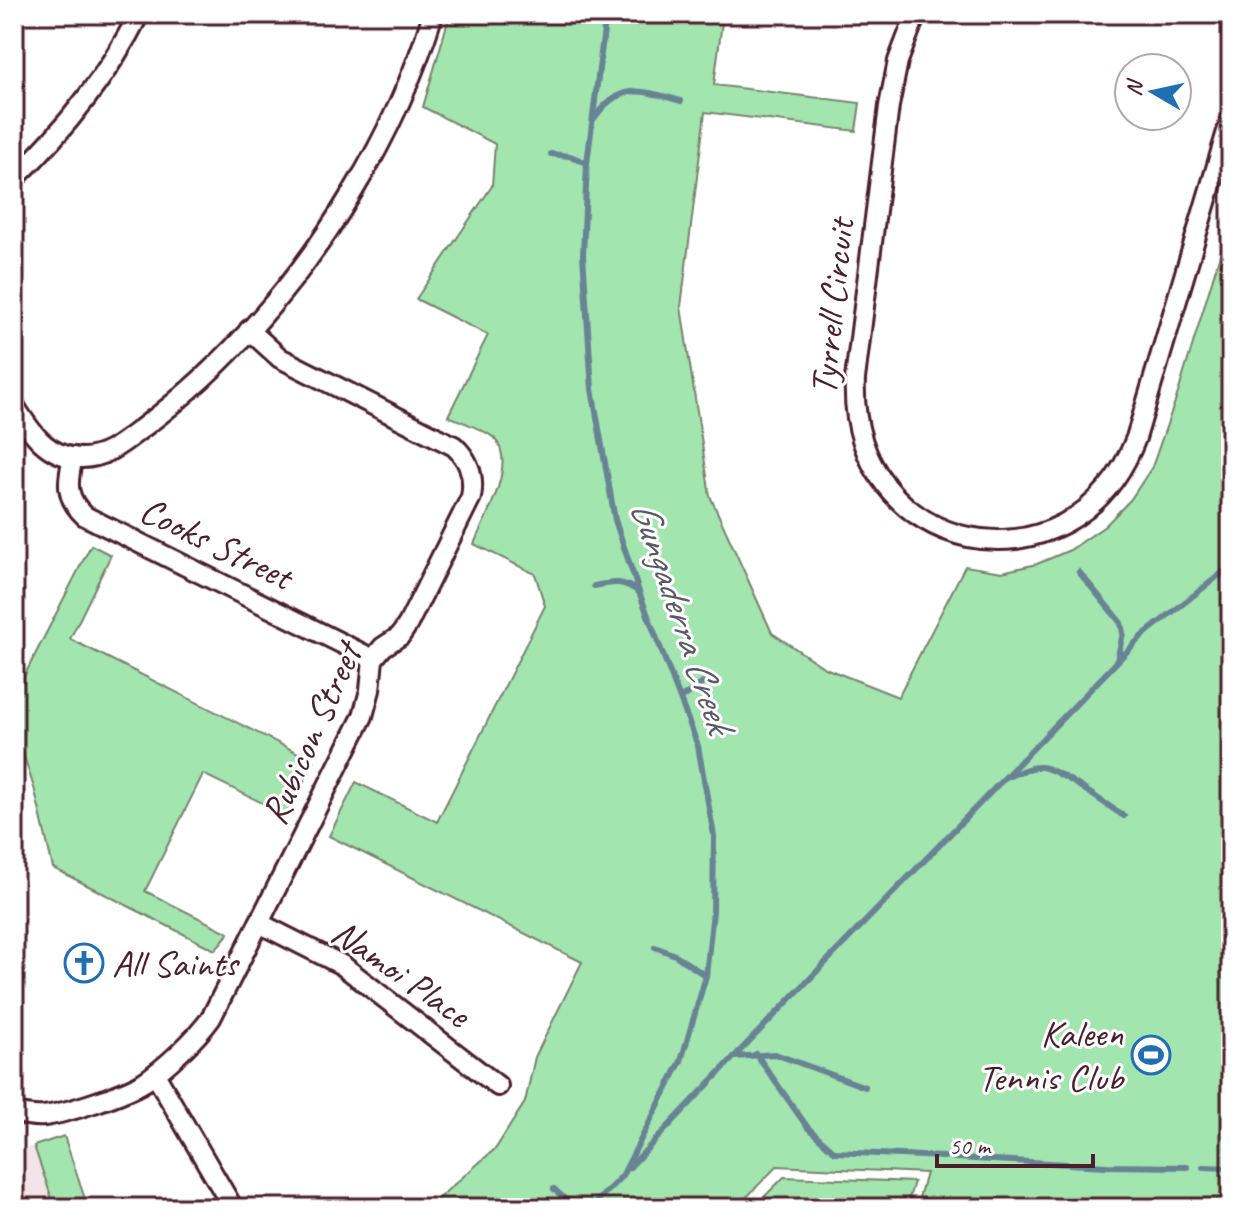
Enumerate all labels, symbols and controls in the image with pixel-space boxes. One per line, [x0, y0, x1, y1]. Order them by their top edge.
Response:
north arrow [1113, 52, 1193, 132]
text: N [1119, 77, 1150, 98]
street label: Tyrrell Circuit [799, 213, 865, 397]
street label: Cooks Street [133, 486, 303, 601]
water label: Gungaderra Creek [619, 494, 747, 744]
street label: Rubicon Street [250, 632, 374, 831]
street label: Namoi Place [323, 908, 481, 1039]
place label: All Saints [112, 940, 241, 987]
church icon: All Saints [63, 942, 105, 984]
place label: Kaleen Tennis Club [978, 1010, 1125, 1101]
sports icon: Kaleen Tennis Club [1130, 1034, 1172, 1076]
scale bar [937, 1118, 1093, 1168]
text: 50 m [949, 1131, 992, 1161]

